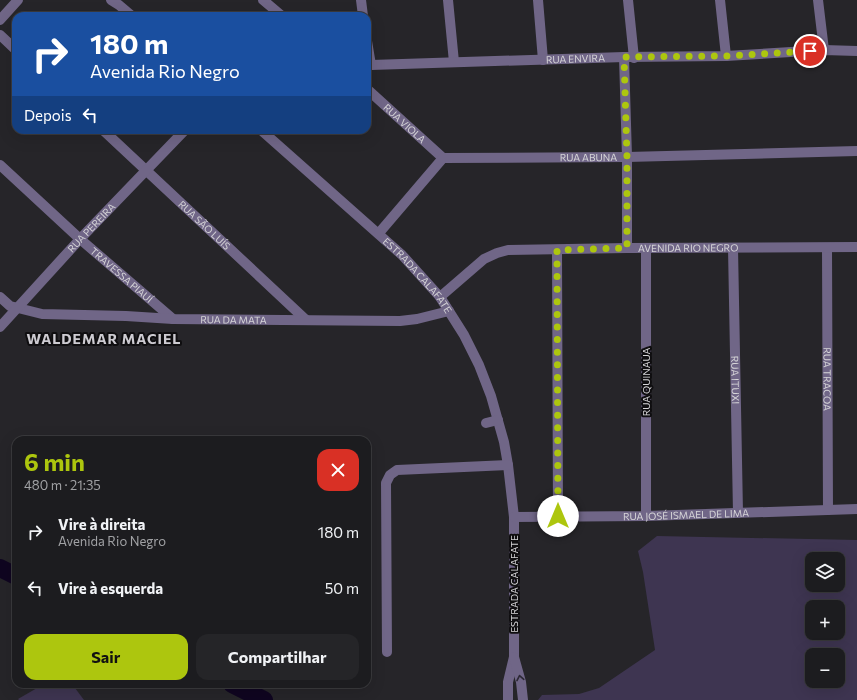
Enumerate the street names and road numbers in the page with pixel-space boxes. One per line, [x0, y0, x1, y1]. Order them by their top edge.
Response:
street label: RUA ENVIRA [546, 52, 605, 65]
street label: RUA VIOLA [381, 101, 428, 146]
street label: RUA ABUNA [560, 151, 617, 163]
street label: RUA SÃO LUÍS [176, 198, 233, 252]
street label: RUA PEREIRA [65, 200, 118, 255]
street label: ESTRADA CALAFATE [381, 235, 455, 315]
street label: AVENIDA RIO NEGRO [638, 242, 738, 254]
street label: TRAVESSA PIAUÍ [88, 245, 156, 305]
street label: RUA DA MATA [200, 313, 267, 326]
street label: RUA TRACOA [821, 347, 834, 411]
street label: RUA QUINAUA [640, 348, 652, 416]
street label: RUA ITUXI [729, 356, 742, 404]
street label: RUA JOSÉ ISMAEL DE LIMA [623, 507, 749, 522]
street label: ESTRADA CALAFATE [508, 535, 520, 633]

